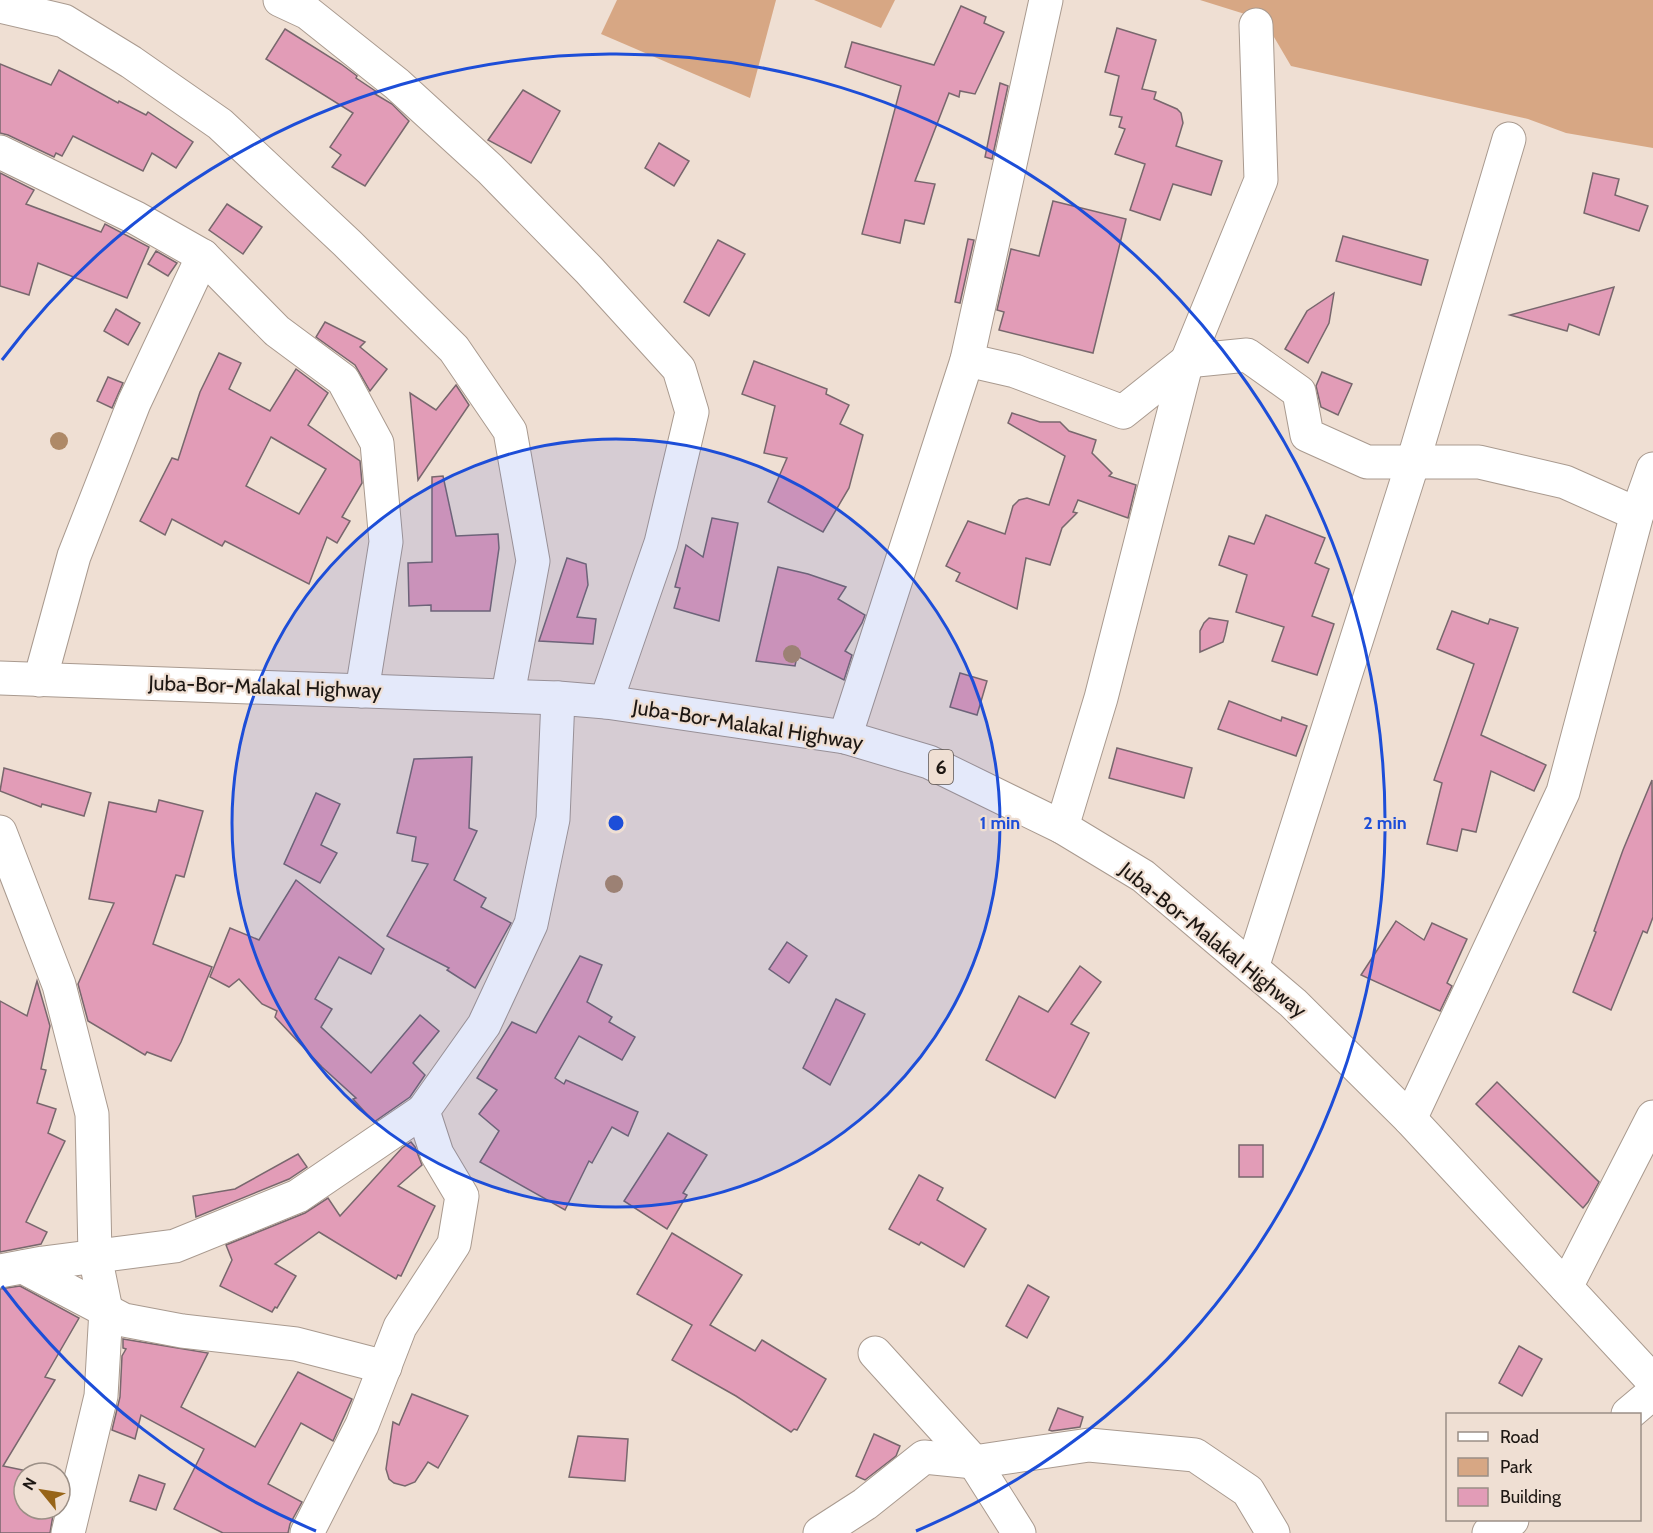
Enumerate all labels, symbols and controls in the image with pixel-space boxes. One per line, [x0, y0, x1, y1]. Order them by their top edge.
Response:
street label: Juba-Bor-Malakal Highway [147, 670, 382, 703]
street label: Juba-Bor-Malakal Highway [630, 694, 866, 755]
road number: 6 [929, 750, 953, 784]
text: 1 min [980, 812, 1020, 834]
text: 2 min [1363, 812, 1407, 834]
centre of rings [606, 813, 626, 833]
street label: Juba-Bor-Malakal Highway [1114, 856, 1312, 1023]
legend [1446, 1413, 1641, 1521]
text: Road [1500, 1426, 1539, 1448]
text: Park [1500, 1456, 1533, 1478]
north arrow [12, 1461, 72, 1521]
text: N [18, 1474, 40, 1493]
text: Building [1500, 1486, 1562, 1508]

